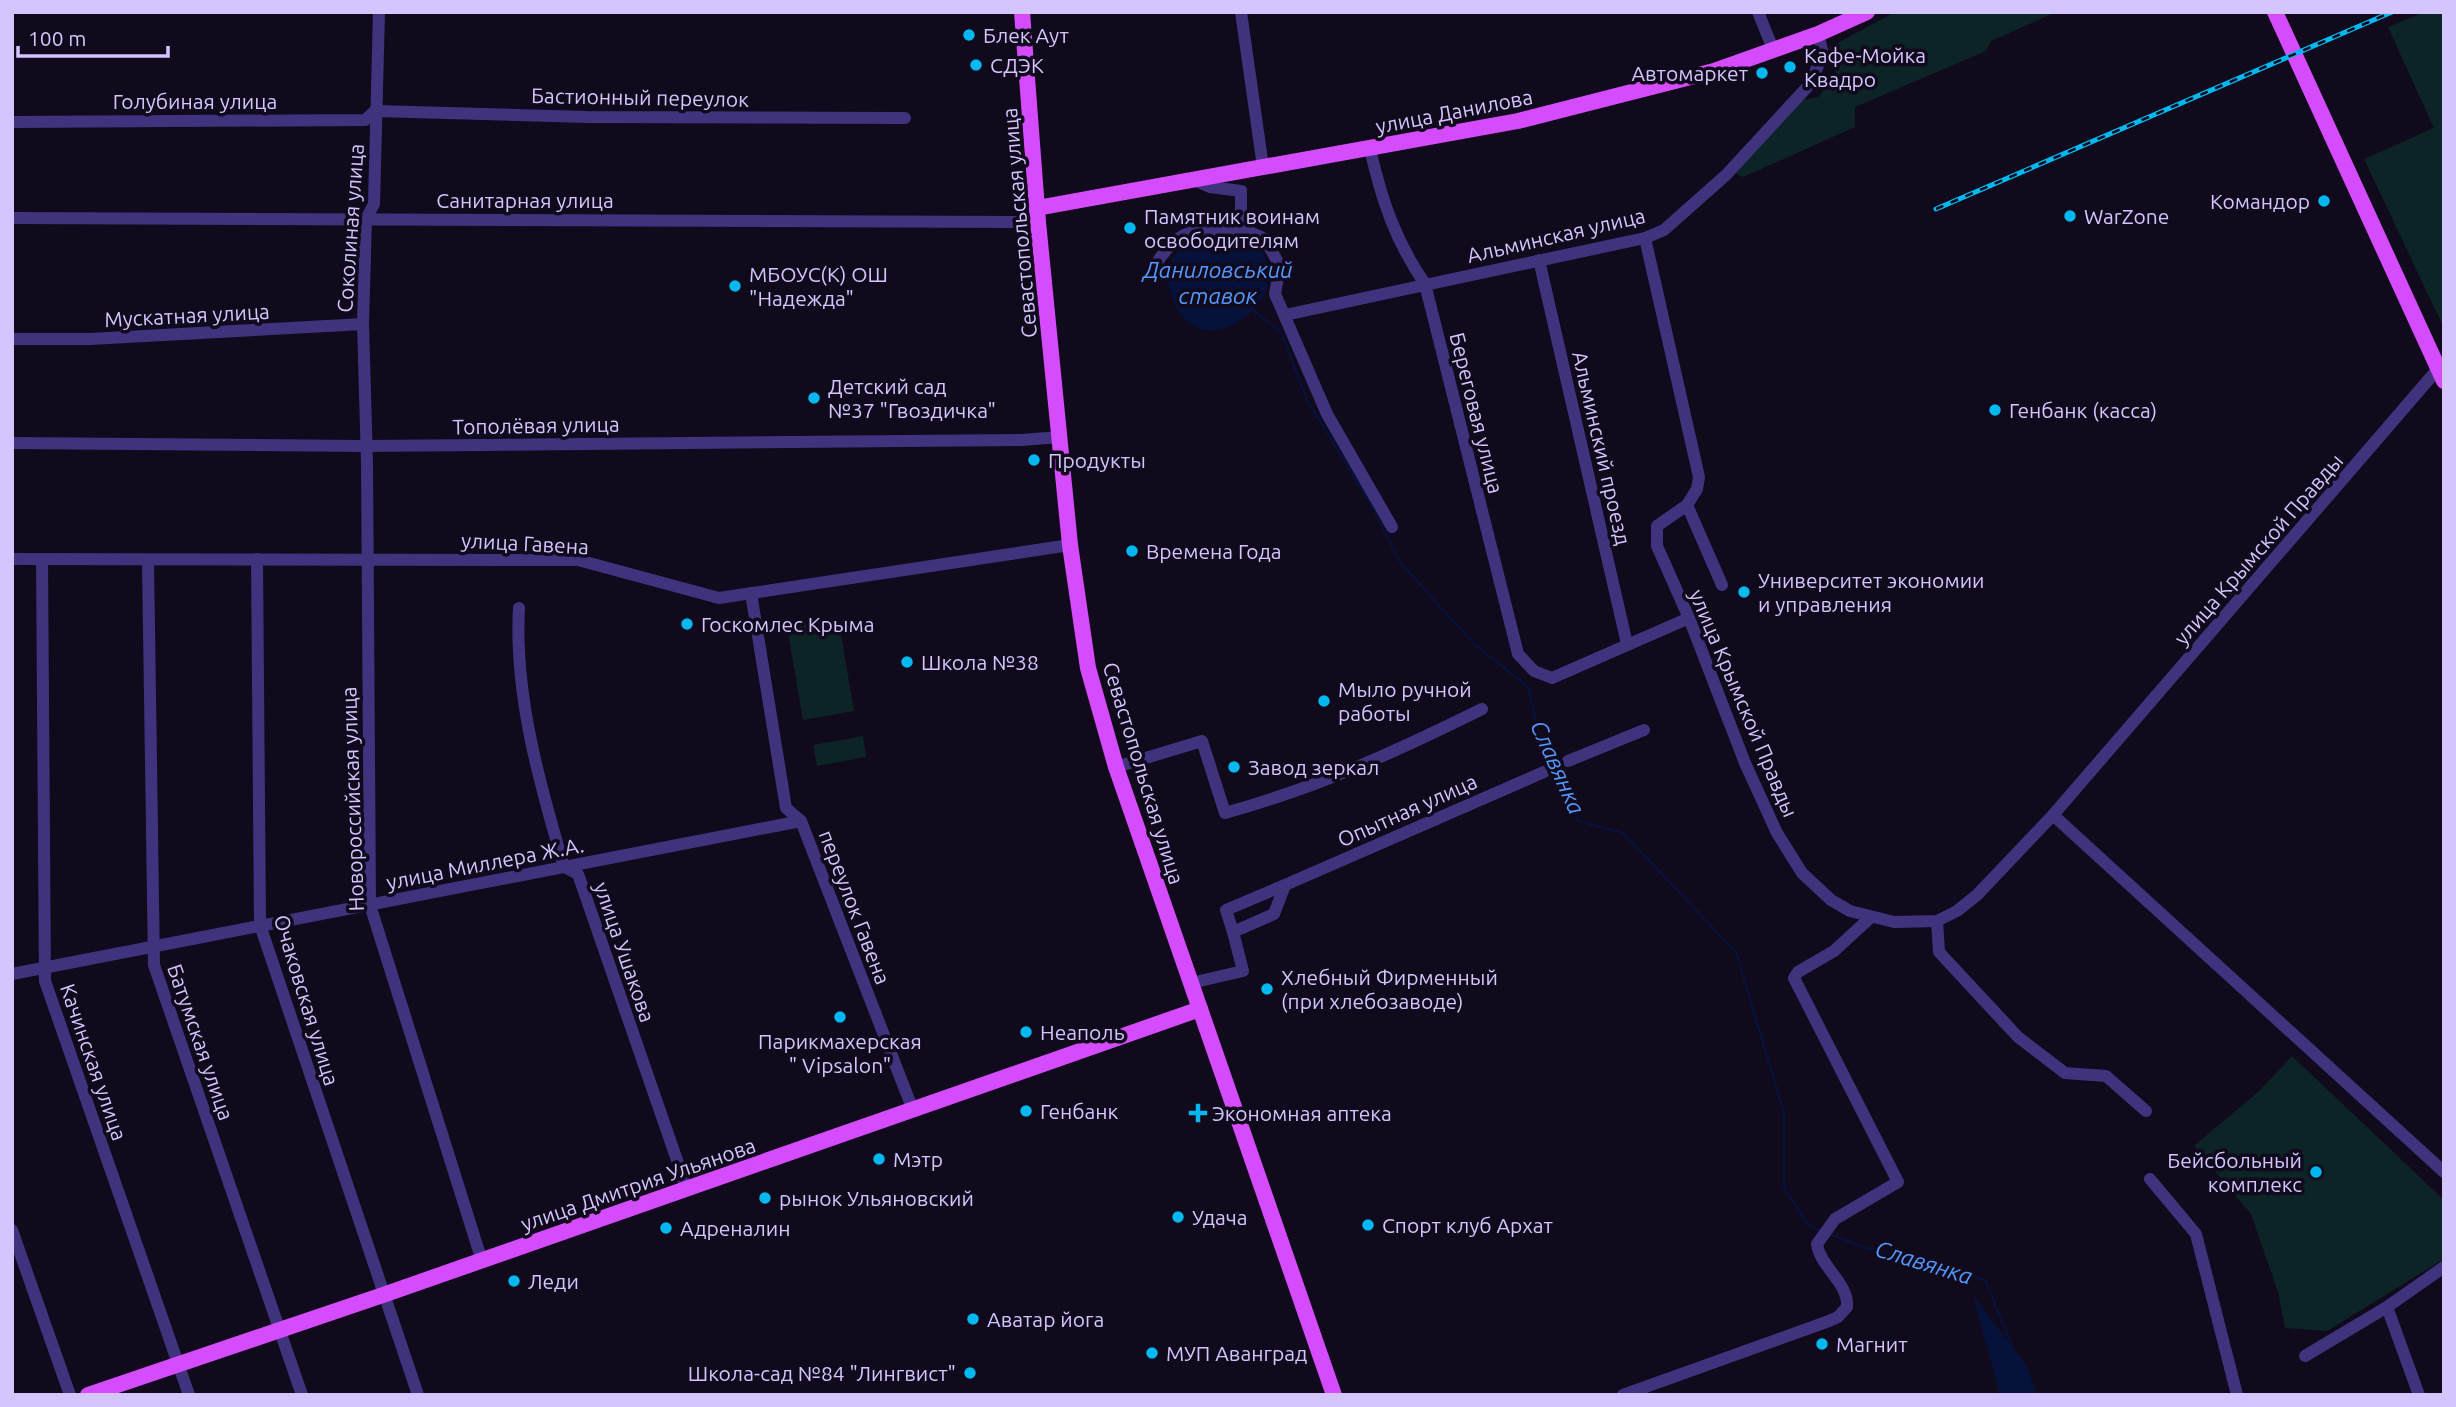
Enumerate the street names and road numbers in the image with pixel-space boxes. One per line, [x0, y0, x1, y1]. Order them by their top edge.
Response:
street label: Бастионный переулок [531, 83, 749, 111]
street label: улица Данилова [1373, 84, 1535, 138]
street label: Голубиная улица [113, 89, 277, 113]
street label: Севастопольская улица [997, 107, 1041, 339]
street label: Соколиная улица [332, 143, 368, 313]
street label: Санитарная улица [436, 188, 614, 212]
street label: Альминская улица [1465, 203, 1647, 267]
street label: Мускатная улица [104, 299, 270, 331]
street label: Береговая улица [1445, 330, 1509, 496]
street label: Альминский проезд [1568, 349, 1636, 547]
street label: Тополёвая улица [452, 412, 620, 438]
street label: улица Крымской Правды [2169, 449, 2347, 649]
street label: улица Гавена [460, 528, 590, 558]
street label: улица Крымской Правды [1685, 586, 1803, 820]
street label: Севастопольская улица [1099, 659, 1189, 887]
street label: Новороссийская улица [336, 686, 368, 912]
street label: Опытная улица [1334, 769, 1480, 851]
street label: переулок Гавена [815, 827, 895, 987]
street label: улица Миллера Ж.А. [384, 832, 586, 894]
street label: улица Ушакова [590, 879, 660, 1025]
street label: Очаковская улица [270, 912, 344, 1088]
street label: Батумская улица [163, 961, 239, 1123]
street label: Качинская улица [56, 980, 132, 1144]
street label: улица Дмитрия Ульянова [517, 1132, 759, 1236]

